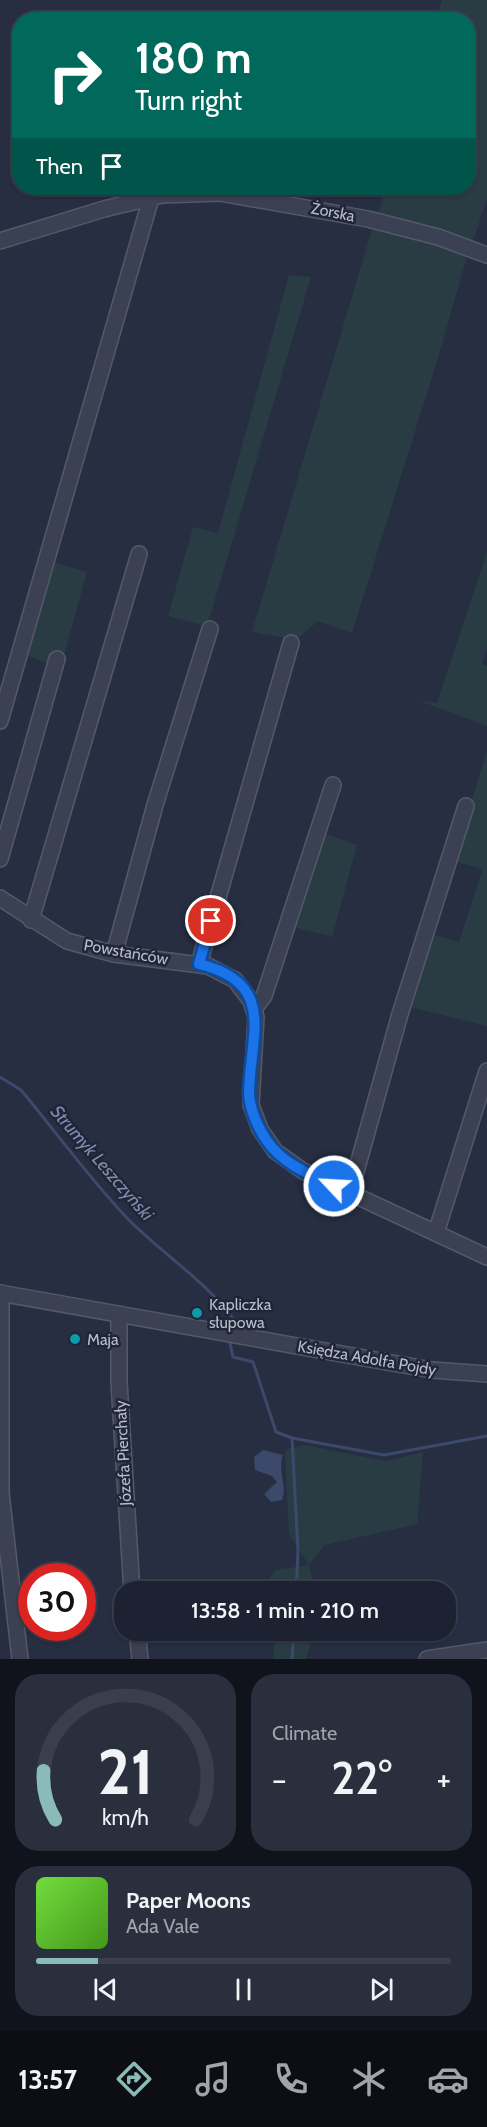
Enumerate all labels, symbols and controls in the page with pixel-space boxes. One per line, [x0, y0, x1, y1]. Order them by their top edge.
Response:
text: 180 m [135, 32, 251, 84]
icon: right [36, 36, 114, 114]
text: Turn right [135, 84, 242, 117]
icon: arrive [95, 150, 128, 183]
text: Then [36, 153, 83, 180]
street label: Żorska [310, 198, 357, 226]
pin [185, 895, 236, 946]
icon: arrive [194, 904, 227, 937]
street label: Powstańców [82, 935, 170, 969]
water label: Strumyk Leszczyński [46, 1101, 159, 1226]
position arrow [302, 1154, 366, 1218]
place label: Kapliczka słupowa [209, 1295, 272, 1332]
marker: Kapliczka słupowa [190, 1306, 204, 1320]
place label: Maja [87, 1330, 119, 1349]
marker: Maja [68, 1332, 82, 1346]
street label: Księdza Adolfa Pojdy [296, 1336, 438, 1380]
street label: Józefa Pierchały [111, 1400, 135, 1507]
speed limit sign: 30 [18, 1563, 96, 1641]
text: 13:58 · 1 min · 210 m [191, 1597, 379, 1624]
text: Climate [272, 1721, 337, 1745]
text: 21 [97, 1734, 154, 1810]
text: 22° [331, 1751, 392, 1805]
text: − [272, 1759, 287, 1799]
text: + [436, 1759, 451, 1799]
text: km/h [102, 1804, 149, 1830]
text: Paper Moons [126, 1887, 250, 1914]
text: Ada Vale [126, 1914, 199, 1938]
icon: previous [89, 1973, 122, 2006]
icon: pause [227, 1973, 260, 2006]
icon: next [365, 1973, 398, 2006]
icon: directions [113, 2058, 155, 2100]
icon: music [192, 2058, 234, 2100]
icon: phone [270, 2058, 312, 2100]
icon: climate [348, 2058, 390, 2100]
icon: car [427, 2058, 469, 2100]
text: 13:57 [18, 2063, 77, 2096]

